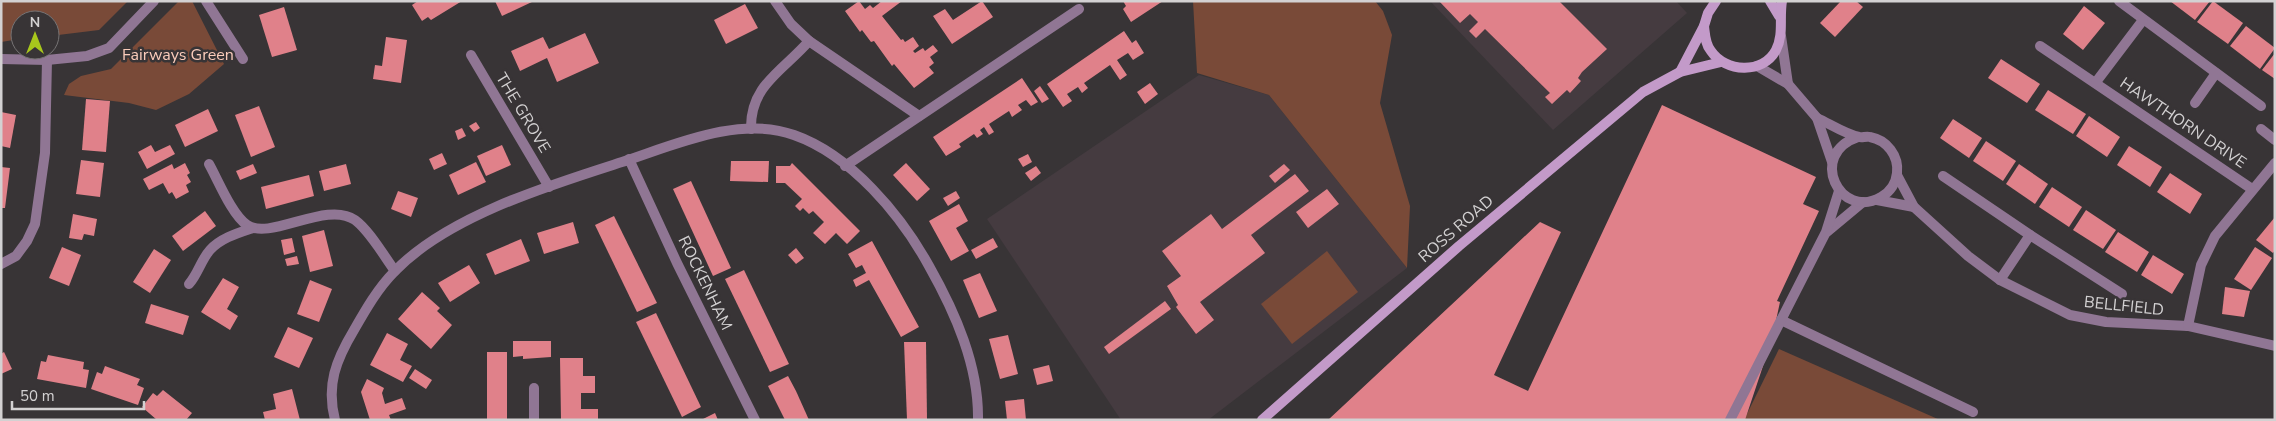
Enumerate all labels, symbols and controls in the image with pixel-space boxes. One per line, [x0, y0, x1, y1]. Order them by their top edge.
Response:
north arrow [10, 10, 60, 60]
text: N [30, 13, 40, 32]
park label: Fairways Green [122, 44, 234, 66]
street label: THE GROVE [490, 69, 556, 157]
street label: HAWTHORN DRIVE [2115, 72, 2251, 174]
street label: ROSS ROAD [1414, 190, 1498, 268]
street label: ROCKENHAM [673, 232, 737, 334]
street label: BELLFIELD [2083, 291, 2165, 321]
scale bar [12, 378, 145, 410]
text: 50 m [20, 386, 55, 406]

